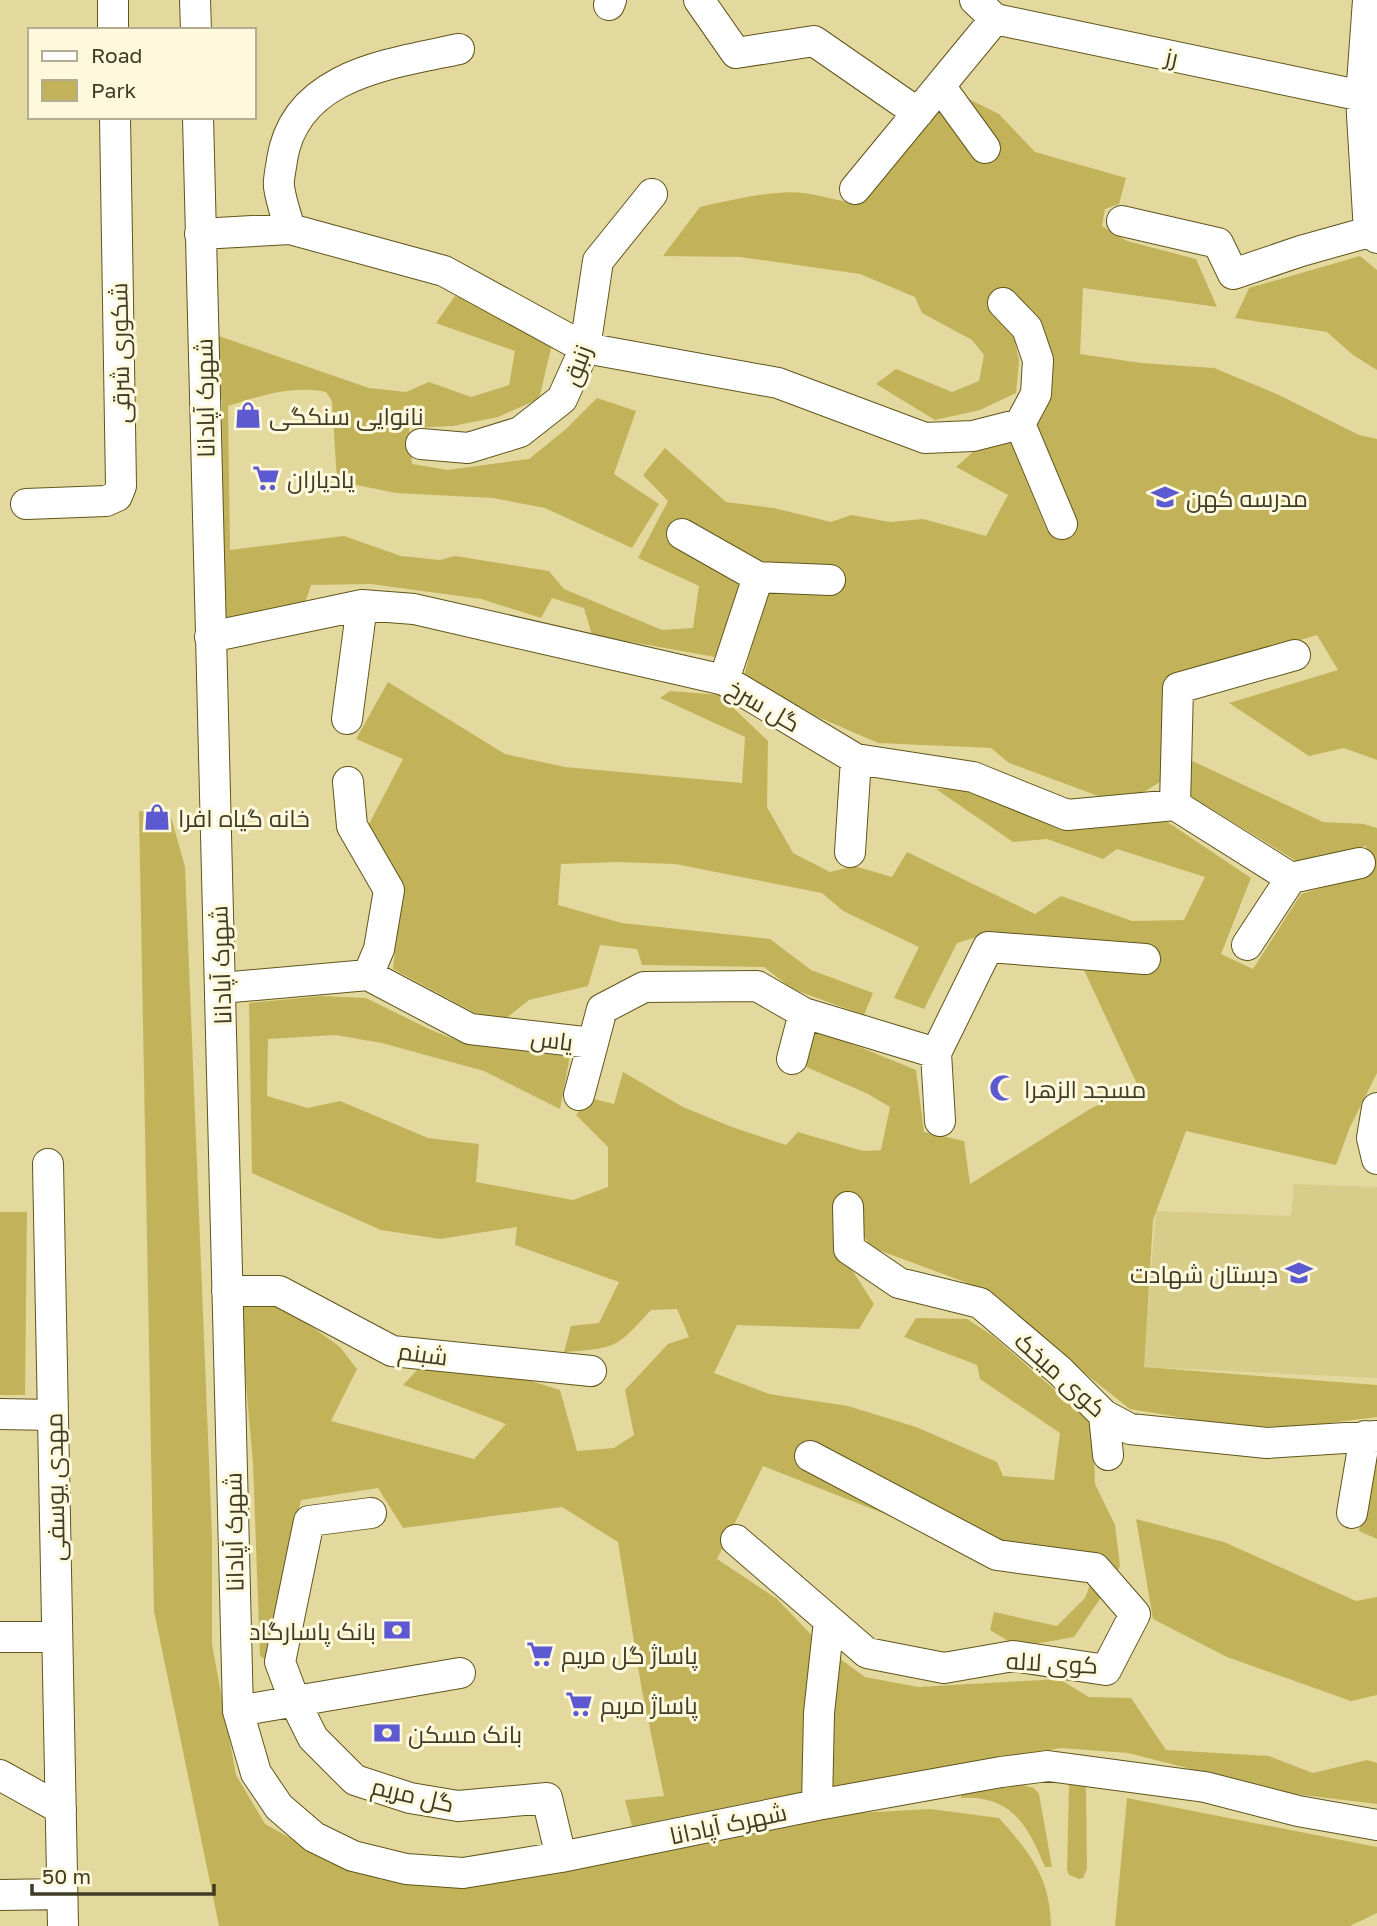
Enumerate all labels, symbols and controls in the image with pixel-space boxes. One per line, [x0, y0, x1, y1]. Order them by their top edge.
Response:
legend [28, 28, 256, 119]
street label: رز [1161, 40, 1181, 71]
text: Road [91, 42, 142, 68]
text: Park [91, 77, 137, 103]
street label: شکوری شرقی [103, 282, 136, 424]
street label: شهرک آپادانا [188, 338, 223, 458]
street label: زنبق [555, 341, 599, 390]
shop icon: نانوایی سنکگی [233, 400, 263, 430]
place label: نانوایی سنکگی [269, 401, 424, 431]
supermarket icon: یادیاران [251, 463, 281, 493]
place label: یادیاران [287, 464, 355, 494]
school or university icon: مدرسه کهن [1150, 482, 1180, 512]
place label: مدرسه کهن [1186, 483, 1308, 513]
street label: گل سرخ [721, 673, 806, 740]
shop icon: خانه گیاه افرا [142, 802, 172, 832]
place label: خانه گیاه افرا [178, 803, 310, 832]
street label: شهرک آپادانا [203, 905, 240, 1025]
street label: یاس [529, 1022, 575, 1057]
mosque icon: مسجد الزهرا [988, 1073, 1018, 1103]
place label: مسجد الزهرا [1024, 1074, 1146, 1103]
school or university icon: دبستان شهادت [1284, 1258, 1314, 1288]
place label: دبستان شهادت [1130, 1259, 1278, 1289]
street label: کوی میخک [1009, 1325, 1113, 1423]
street label: شبنم [396, 1335, 450, 1374]
street label: مهدی یوسفی [38, 1413, 71, 1561]
street label: شهرک آپادانا [217, 1472, 252, 1592]
bank icon: بانک پاسارگاد [382, 1615, 412, 1645]
place label: بانک پاسارگاد [249, 1616, 376, 1648]
supermarket icon: پاساژ گل مریم [525, 1639, 555, 1669]
place label: پاساژ گل مریم [561, 1640, 698, 1672]
street label: کوی لاله [1005, 1645, 1099, 1680]
supermarket icon: پاساژ مریم [564, 1689, 594, 1719]
place label: پاساژ مریم [600, 1690, 698, 1722]
bank icon: بانک مسکن [372, 1718, 402, 1748]
place label: بانک مسکن [408, 1719, 522, 1749]
street label: گل مریم [368, 1770, 457, 1820]
street label: شهرک آپادانا [667, 1796, 790, 1853]
scale bar [32, 1853, 214, 1897]
text: 50 m [42, 1863, 91, 1889]

